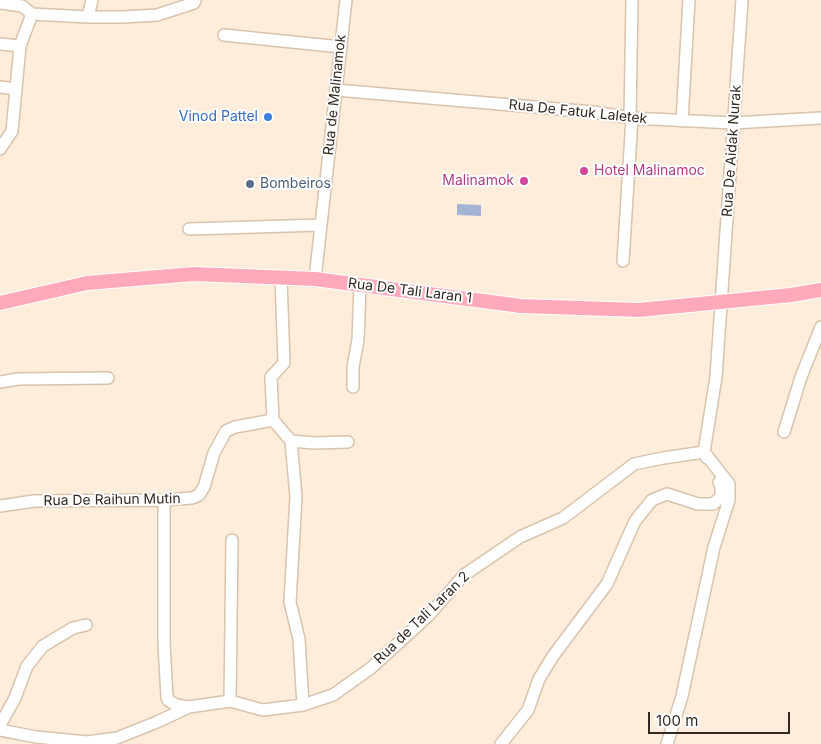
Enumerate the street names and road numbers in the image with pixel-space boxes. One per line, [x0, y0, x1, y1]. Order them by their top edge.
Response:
street label: Rua de Malinamok [320, 34, 350, 156]
street label: Rua De Aidak Nurak [719, 85, 745, 217]
street label: Rua De Fatuk Laletek [508, 96, 648, 128]
street label: Rua De Tali Laran 1 [347, 275, 473, 307]
street label: Rua De Raihun Mutin [43, 490, 181, 510]
street label: Rua de Tali Laran 2 [371, 568, 473, 668]

